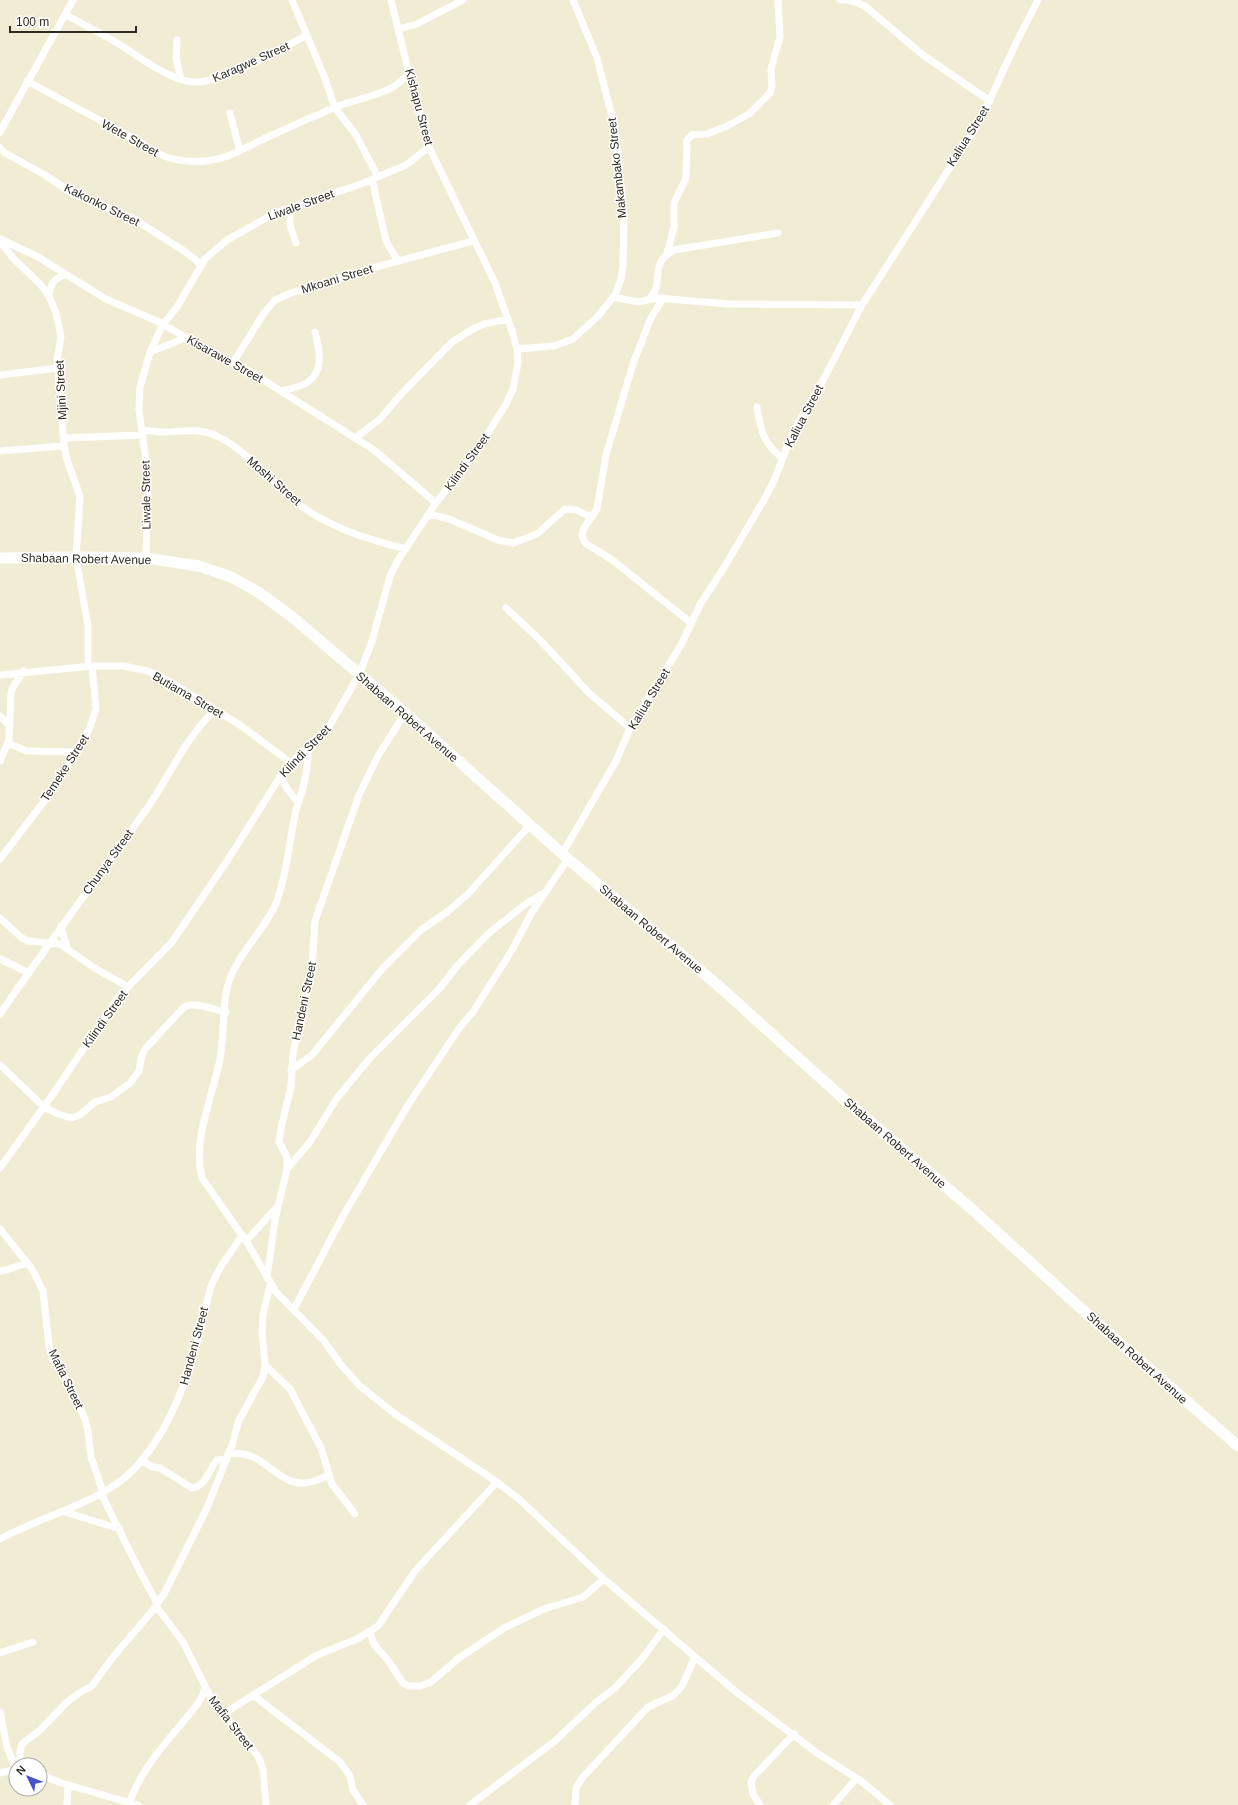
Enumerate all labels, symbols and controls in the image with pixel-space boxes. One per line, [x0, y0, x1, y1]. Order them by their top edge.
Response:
scale bar [10, 8, 136, 34]
text: 100 m [16, 15, 49, 29]
street label: Karagwe Street [210, 39, 292, 85]
street label: Kishapu Street [402, 67, 436, 147]
street label: Kaliua Street [944, 103, 992, 169]
street label: Wete Street [99, 117, 162, 160]
street label: Makambako Street [605, 117, 629, 219]
street label: Kakonko Street [62, 181, 143, 230]
street label: Liwale Street [266, 186, 337, 223]
street label: Mkoani Street [300, 261, 375, 297]
street label: Kisarawe Street [185, 332, 266, 386]
street label: Mjini Street [52, 359, 70, 420]
street label: Kaliua Street [782, 382, 827, 450]
street label: Kilindi Street [442, 430, 493, 493]
street label: Moshi Street [244, 454, 305, 509]
street label: Liwale Street [138, 460, 154, 530]
street label: Shabaan Robert Avenue [21, 551, 152, 567]
street label: Kaliua Street [625, 665, 673, 732]
street label: Butiama Street [150, 669, 226, 721]
street label: Shabaan Robert Avenue [353, 669, 461, 765]
street label: Kilindi Street [277, 721, 334, 780]
street label: Temeke Street [38, 731, 92, 804]
street label: Chunya Street [80, 826, 137, 897]
street label: Shabaan Robert Avenue [596, 882, 706, 977]
street label: Handeni Street [289, 960, 319, 1042]
street label: Kilindi Street [80, 987, 131, 1050]
street label: Shabaan Robert Avenue [841, 1095, 949, 1191]
street label: Handeni Street [177, 1305, 211, 1386]
street label: Shabaan Robert Avenue [1084, 1309, 1190, 1407]
street label: Mafia Street [46, 1347, 87, 1412]
street label: Mafia Street [206, 1693, 257, 1753]
north arrow [8, 1757, 48, 1797]
text: N [14, 1763, 28, 1777]

